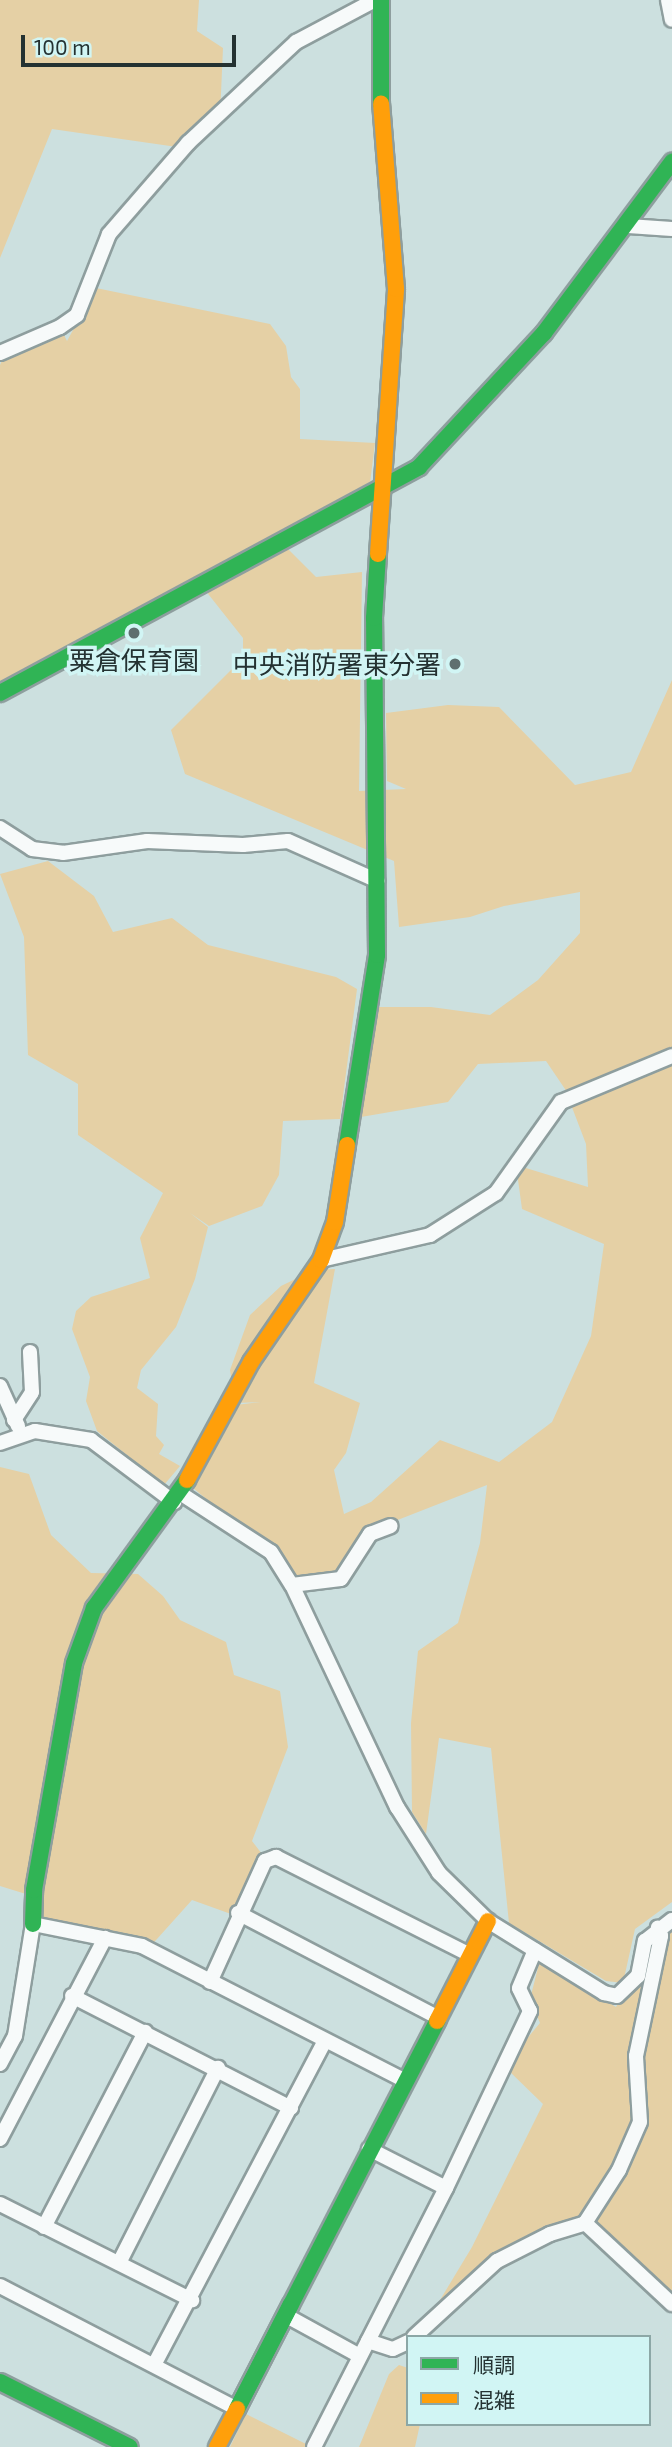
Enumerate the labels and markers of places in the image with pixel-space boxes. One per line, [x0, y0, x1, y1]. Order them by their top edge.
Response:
marker: 粟倉保育園 [126, 625, 142, 641]
place label: 粟倉保育園 [69, 644, 199, 676]
place label: 中央消防署東分署 [233, 648, 441, 680]
marker: 中央消防署東分署 [447, 656, 463, 672]

